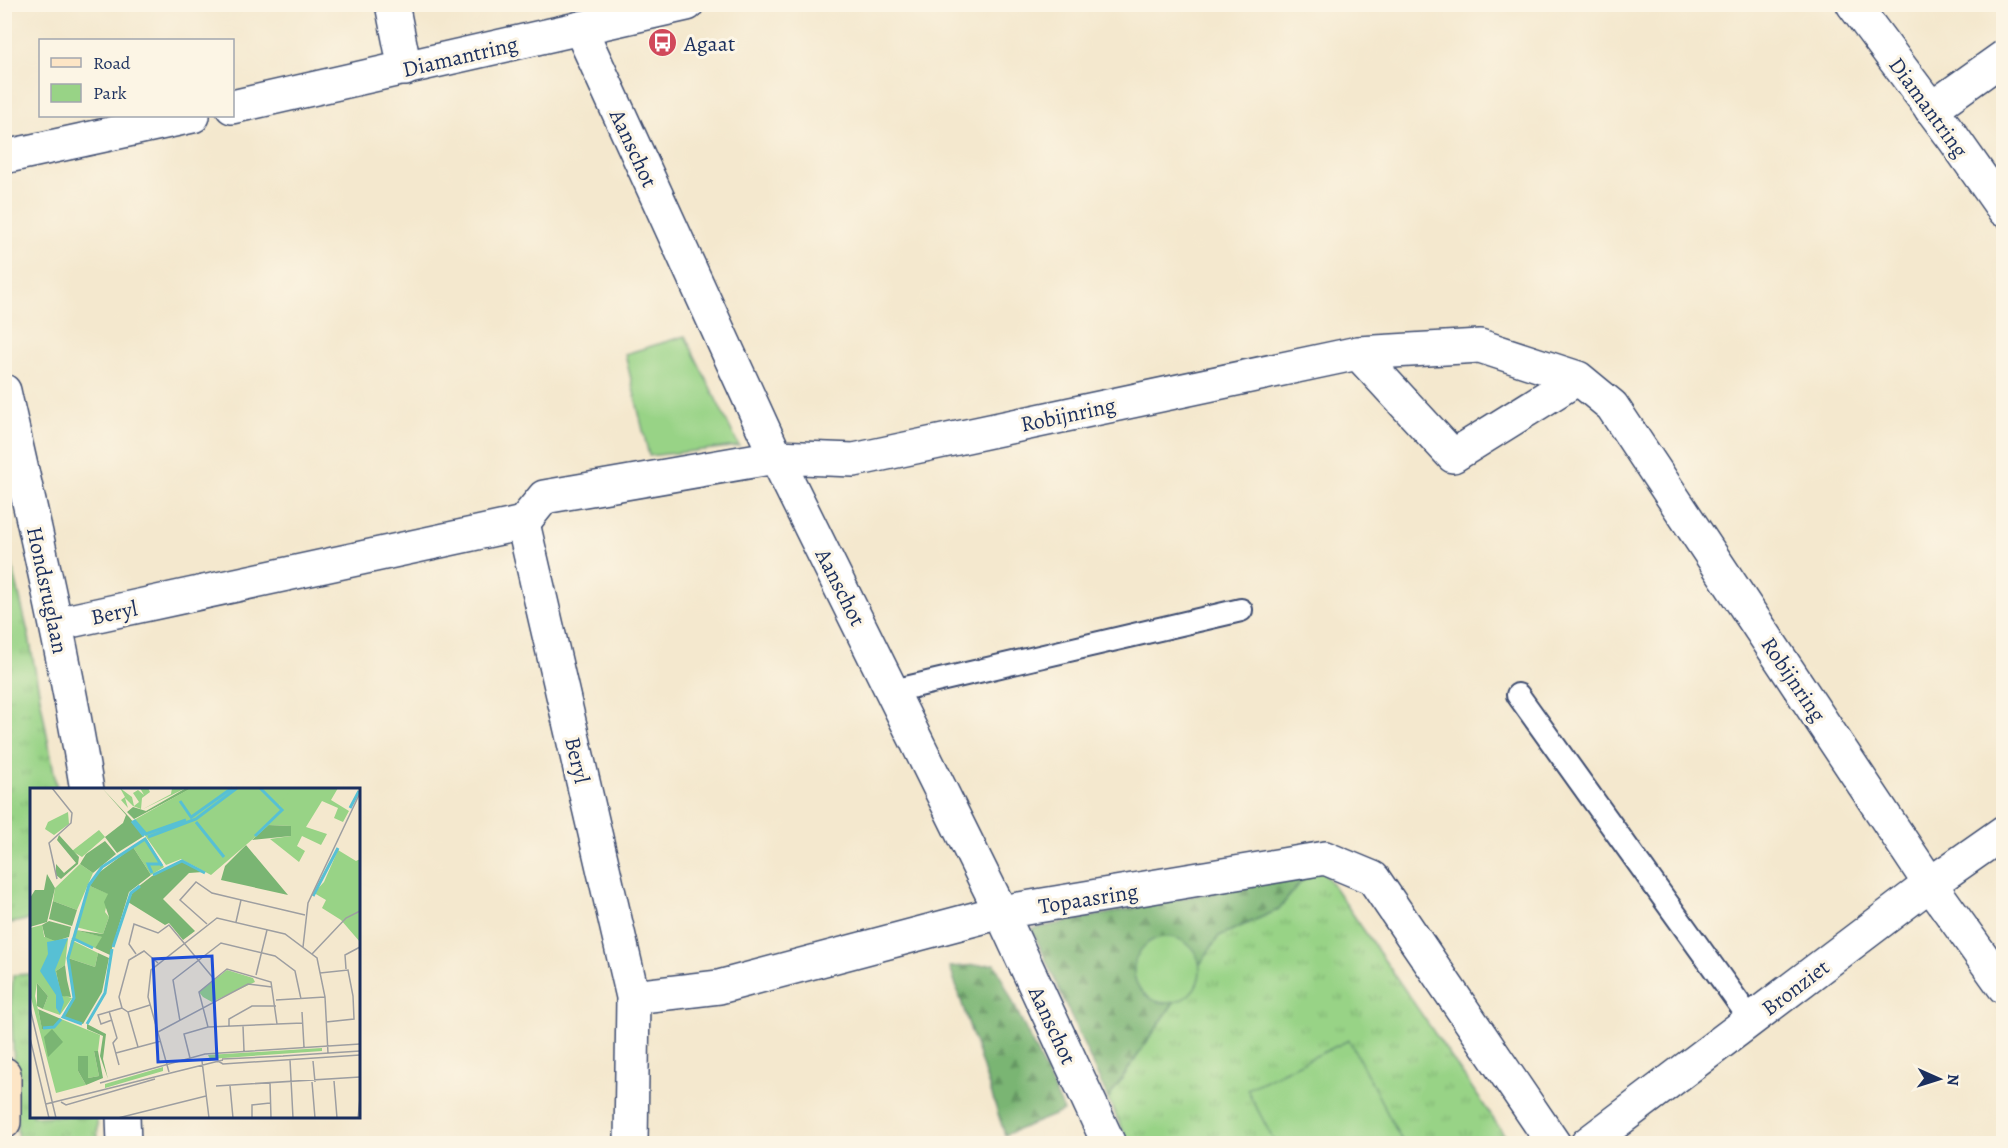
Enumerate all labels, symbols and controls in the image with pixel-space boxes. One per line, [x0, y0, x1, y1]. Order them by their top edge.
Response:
bus stop icon: Agaat [647, 27, 679, 59]
street label: Diamantring [400, 29, 521, 85]
place label: Agaat [683, 29, 735, 59]
legend [39, 39, 234, 117]
text: Road [93, 51, 131, 75]
street label: Diamantring [1882, 51, 1975, 164]
text: Park [93, 81, 127, 105]
street label: Aanschot [601, 103, 664, 193]
street label: Robijnring [1018, 390, 1118, 440]
street label: Hondsruglaan [19, 524, 75, 656]
street label: Aanschot [807, 543, 872, 631]
street label: Beryl [88, 593, 140, 633]
street label: Robijnring [1754, 631, 1833, 728]
street label: Beryl [557, 734, 597, 786]
inset map [30, 788, 360, 1118]
street label: Topaasring [1036, 876, 1140, 922]
street label: Bronziet [1756, 952, 1836, 1023]
street label: Aanschot [1020, 980, 1083, 1070]
north arrow [1909, 1049, 1969, 1109]
text: N [1942, 1073, 1964, 1086]

